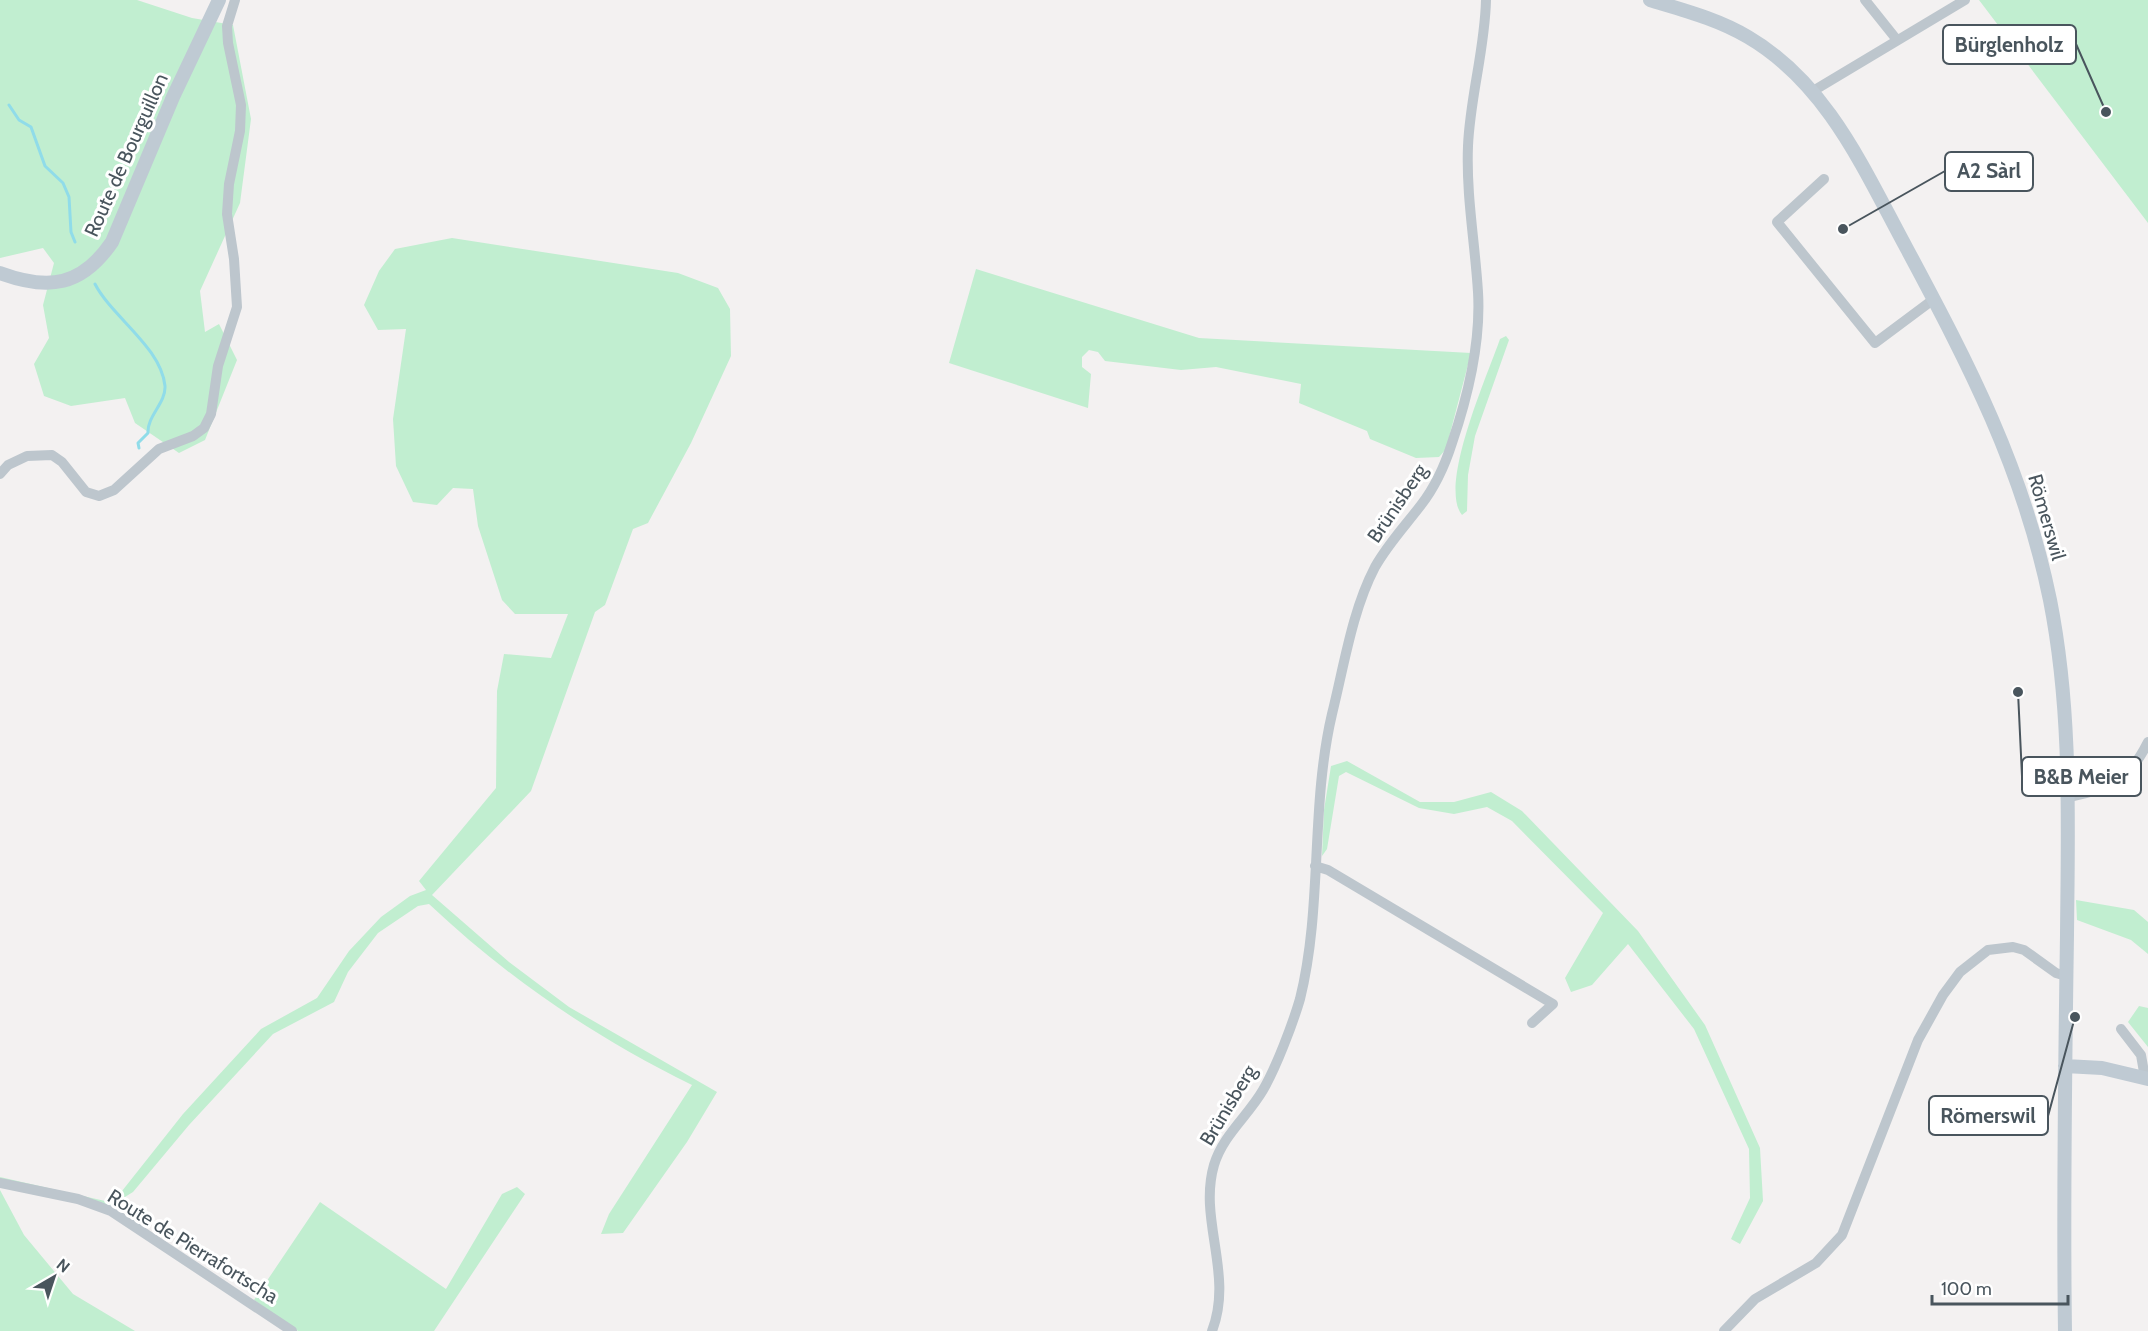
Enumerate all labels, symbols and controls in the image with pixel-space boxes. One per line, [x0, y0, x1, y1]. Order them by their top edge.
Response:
callout: Bürglenholz [1943, 25, 2076, 64]
text: Bürglenholz [1955, 32, 2063, 57]
street label: Route de Bourguillon [79, 70, 173, 240]
callout: A2 Sàrl [1945, 152, 2033, 191]
text: A2 Sàrl [1957, 158, 2021, 183]
street label: Brünisberg [1362, 458, 1433, 547]
street label: Römerswil [2023, 471, 2071, 563]
callout: B&B Meier [2022, 757, 2141, 796]
text: B&B Meier [2033, 764, 2129, 789]
street label: Brünisberg [1195, 1059, 1262, 1150]
callout: Römerswil [1929, 1096, 2048, 1135]
text: Römerswil [1940, 1103, 2036, 1128]
street label: Route de Pierrafortscha [103, 1184, 283, 1308]
north arrow [24, 1247, 84, 1307]
text: N [53, 1255, 73, 1277]
scale bar [1932, 1268, 2068, 1306]
text: 100 m [1941, 1278, 1992, 1300]

